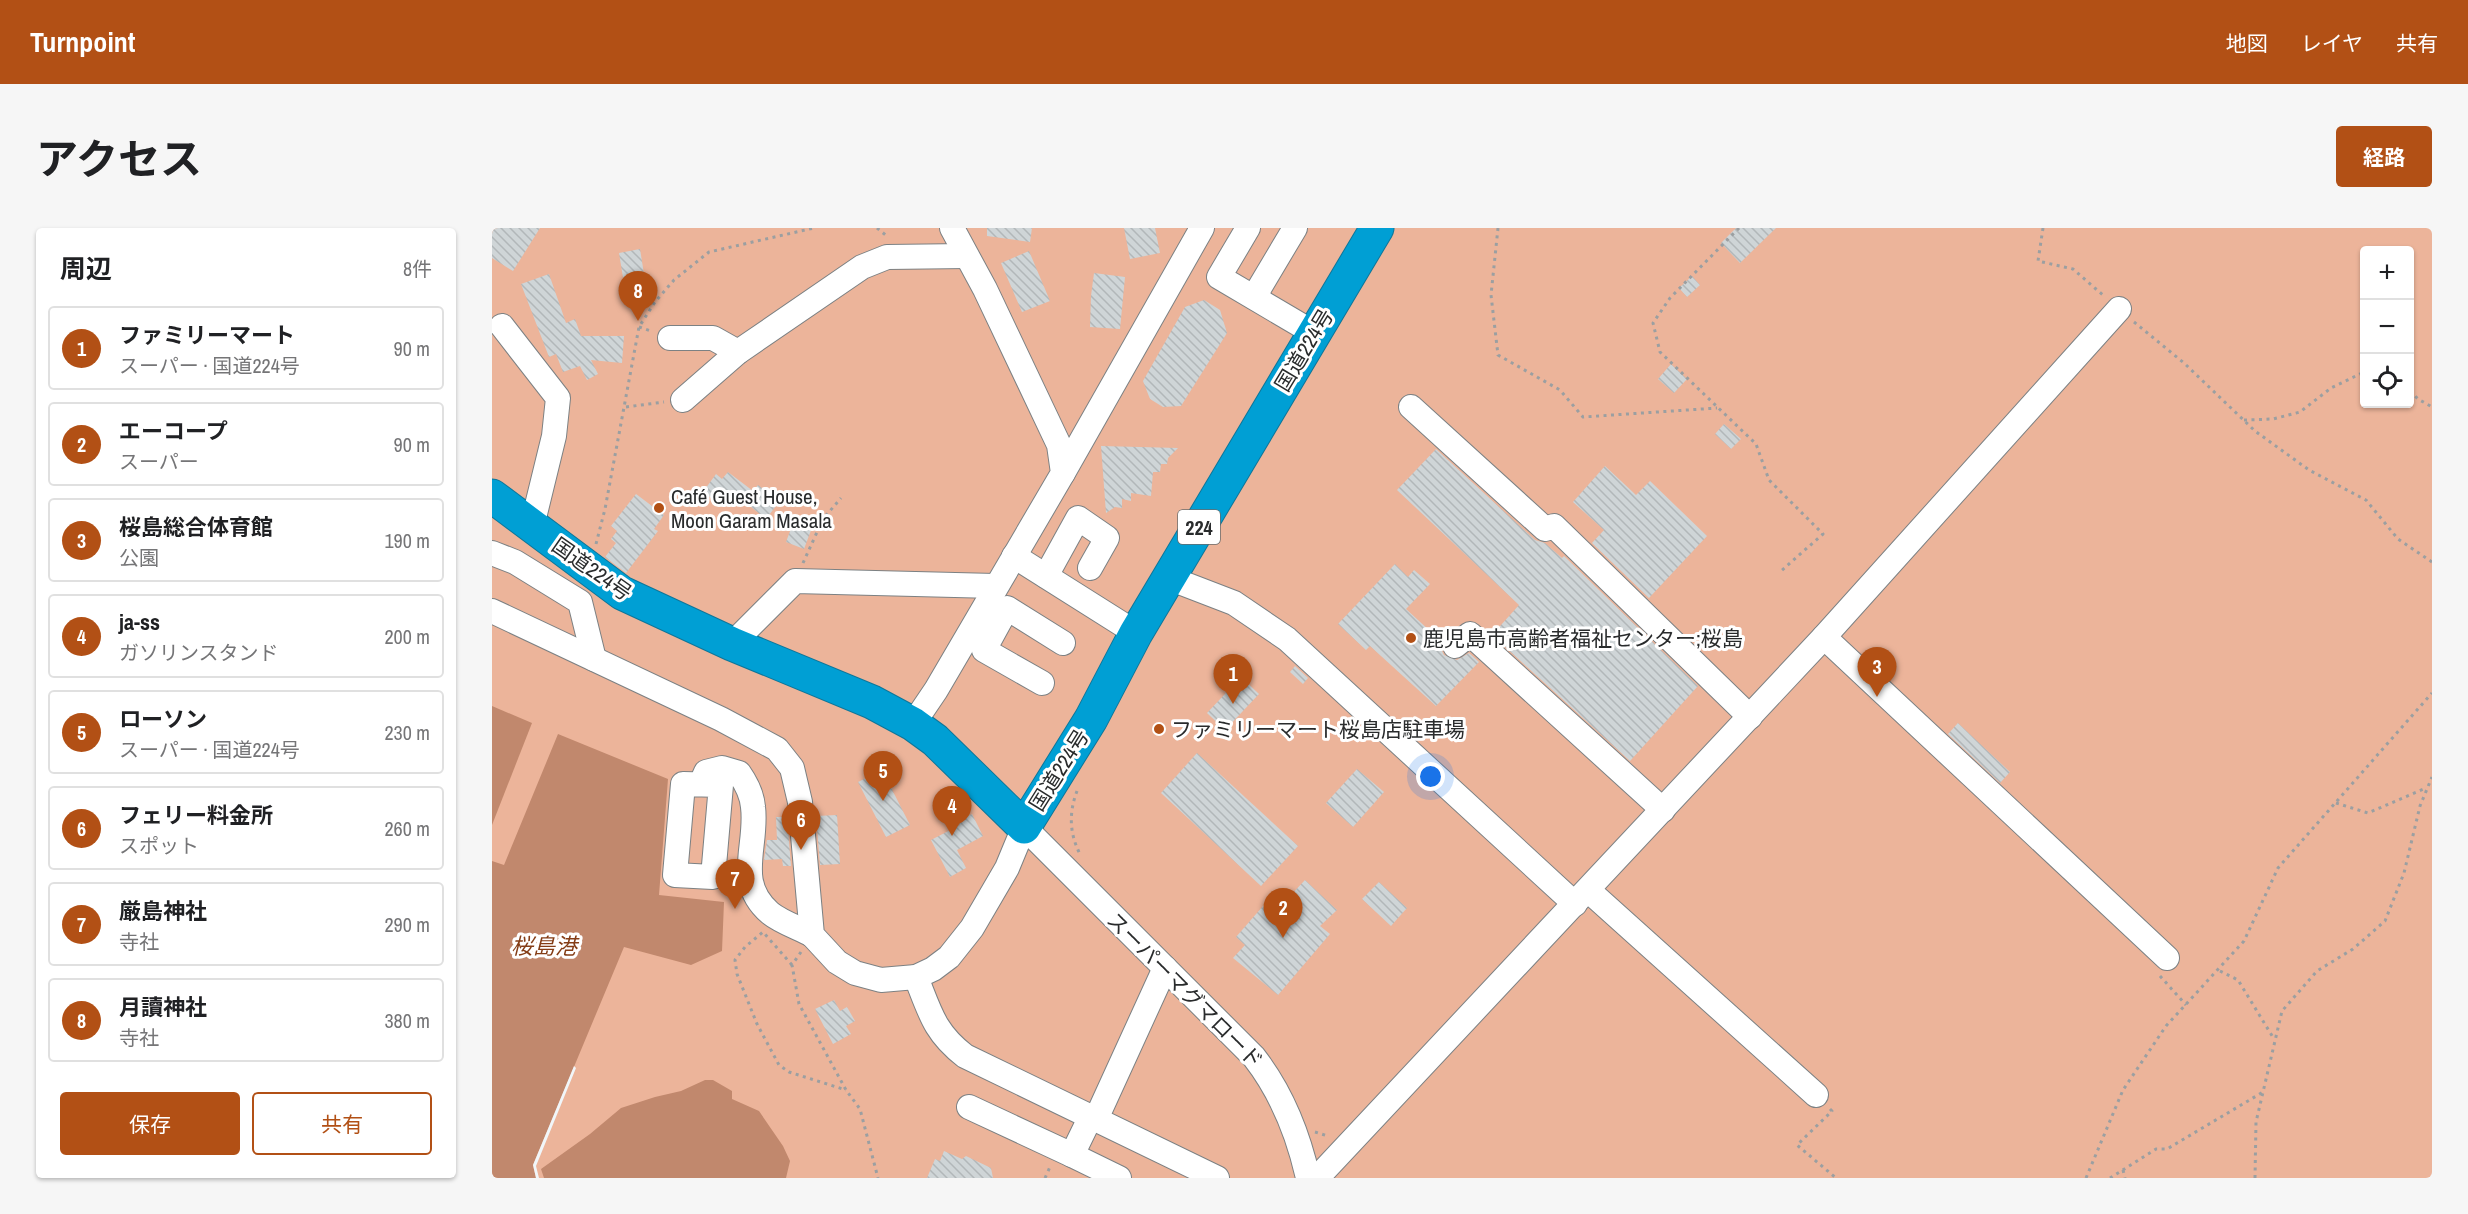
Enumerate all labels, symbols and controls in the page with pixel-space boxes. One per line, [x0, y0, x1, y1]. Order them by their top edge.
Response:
text: Turnpoint [30, 23, 135, 61]
text: 地図 [2226, 29, 2268, 58]
text: レイヤ [2301, 29, 2363, 58]
text: 共有 [2396, 29, 2438, 58]
button: 経路 [2336, 126, 2432, 187]
text: アクセス [36, 131, 202, 187]
map controls [2360, 246, 2414, 408]
button: + [2360, 246, 2414, 300]
text: 周辺 [60, 251, 112, 286]
text: 8件 [403, 255, 432, 282]
pin: 8 [618, 272, 658, 321]
button: − [2360, 300, 2414, 354]
street label: 国道224号 [1268, 303, 1340, 397]
text: ファミリーマート [119, 320, 295, 350]
text: 1 [77, 335, 86, 362]
text: 90 m [394, 335, 430, 362]
text: スーパー · 国道224号 [119, 352, 300, 379]
button: locate [2360, 354, 2414, 408]
text: エーコープ [119, 416, 228, 446]
text: 2 [77, 431, 86, 458]
text: 90 m [394, 431, 430, 458]
text: スーパー [119, 448, 199, 475]
place label: Café Guest House, Moon Garam Masala [671, 482, 832, 535]
marker: Café Guest House, Moon Garam Masala [652, 501, 666, 515]
road number: 224 [1178, 510, 1220, 544]
text: 桜島総合体育館 [119, 512, 273, 542]
text: 3 [77, 527, 86, 554]
text: 190 m [384, 527, 430, 554]
street label: 国道224号 [546, 531, 638, 607]
text: 公園 [119, 544, 159, 571]
text: ja-ss [119, 607, 160, 637]
text: 4 [77, 623, 86, 650]
text: 200 m [384, 623, 430, 650]
place label: 鹿児島市高齢者福祉センター;桜島 [1423, 624, 1743, 653]
marker: 鹿児島市高齢者福祉センター;桜島 [1404, 631, 1418, 645]
text: ガソリンスタンド [119, 639, 279, 666]
pin: 3 [1858, 648, 1896, 697]
pin: 1 [1214, 654, 1252, 704]
text: ローソン [119, 704, 207, 734]
place label: ファミリーマート桜島店駐車場 [1171, 715, 1465, 744]
text: 5 [77, 719, 86, 746]
text: 230 m [384, 719, 430, 746]
marker: ファミリーマート桜島店駐車場 [1152, 722, 1166, 736]
street label: 国道224号 [1022, 723, 1096, 817]
text: スーパー · 国道224号 [119, 736, 300, 763]
pin: 5 [864, 752, 902, 801]
your location [1416, 762, 1445, 791]
pin: 4 [932, 786, 972, 836]
text: フェリー料金所 [119, 800, 273, 830]
pin: 6 [782, 800, 820, 850]
text: 6 [77, 815, 86, 842]
text: 260 m [384, 815, 430, 842]
text: スポット [119, 832, 199, 859]
pin: 7 [716, 860, 754, 909]
pin: 2 [1264, 888, 1302, 938]
text: 厳島神社 [119, 896, 207, 926]
street label: スーパーマグマロード [1101, 906, 1269, 1074]
text: 7 [77, 911, 86, 938]
text: 290 m [384, 911, 430, 938]
text: 寺社 [119, 928, 159, 955]
water label: 桜島港 [511, 931, 580, 961]
text: 月讀神社 [119, 992, 207, 1022]
text: 8 [77, 1007, 86, 1034]
text: 380 m [384, 1007, 430, 1034]
text: 寺社 [119, 1024, 159, 1051]
button: 保存 [60, 1092, 240, 1155]
button: 共有 [252, 1092, 432, 1155]

